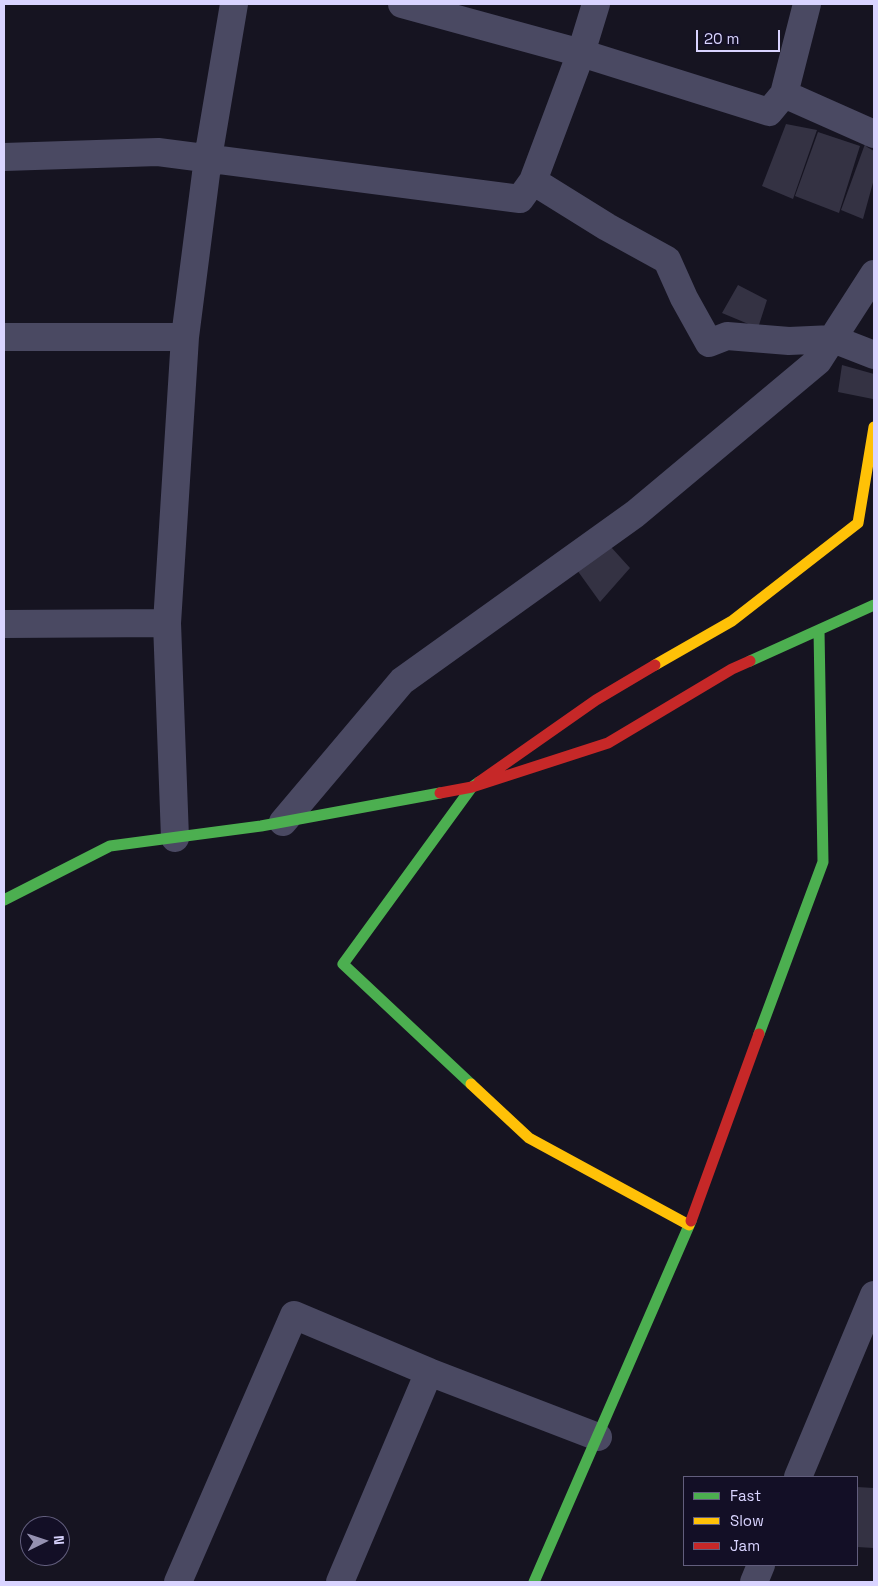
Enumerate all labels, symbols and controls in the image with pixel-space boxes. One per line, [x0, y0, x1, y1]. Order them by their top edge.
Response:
scale bar [698, 20, 782, 52]
text: 20 m [704, 29, 739, 48]
legend [683, 1476, 858, 1566]
text: Fast [730, 1486, 761, 1505]
text: Slow [730, 1511, 764, 1530]
north arrow [20, 1516, 70, 1566]
text: N [50, 1535, 68, 1545]
text: Jam [730, 1536, 760, 1555]

